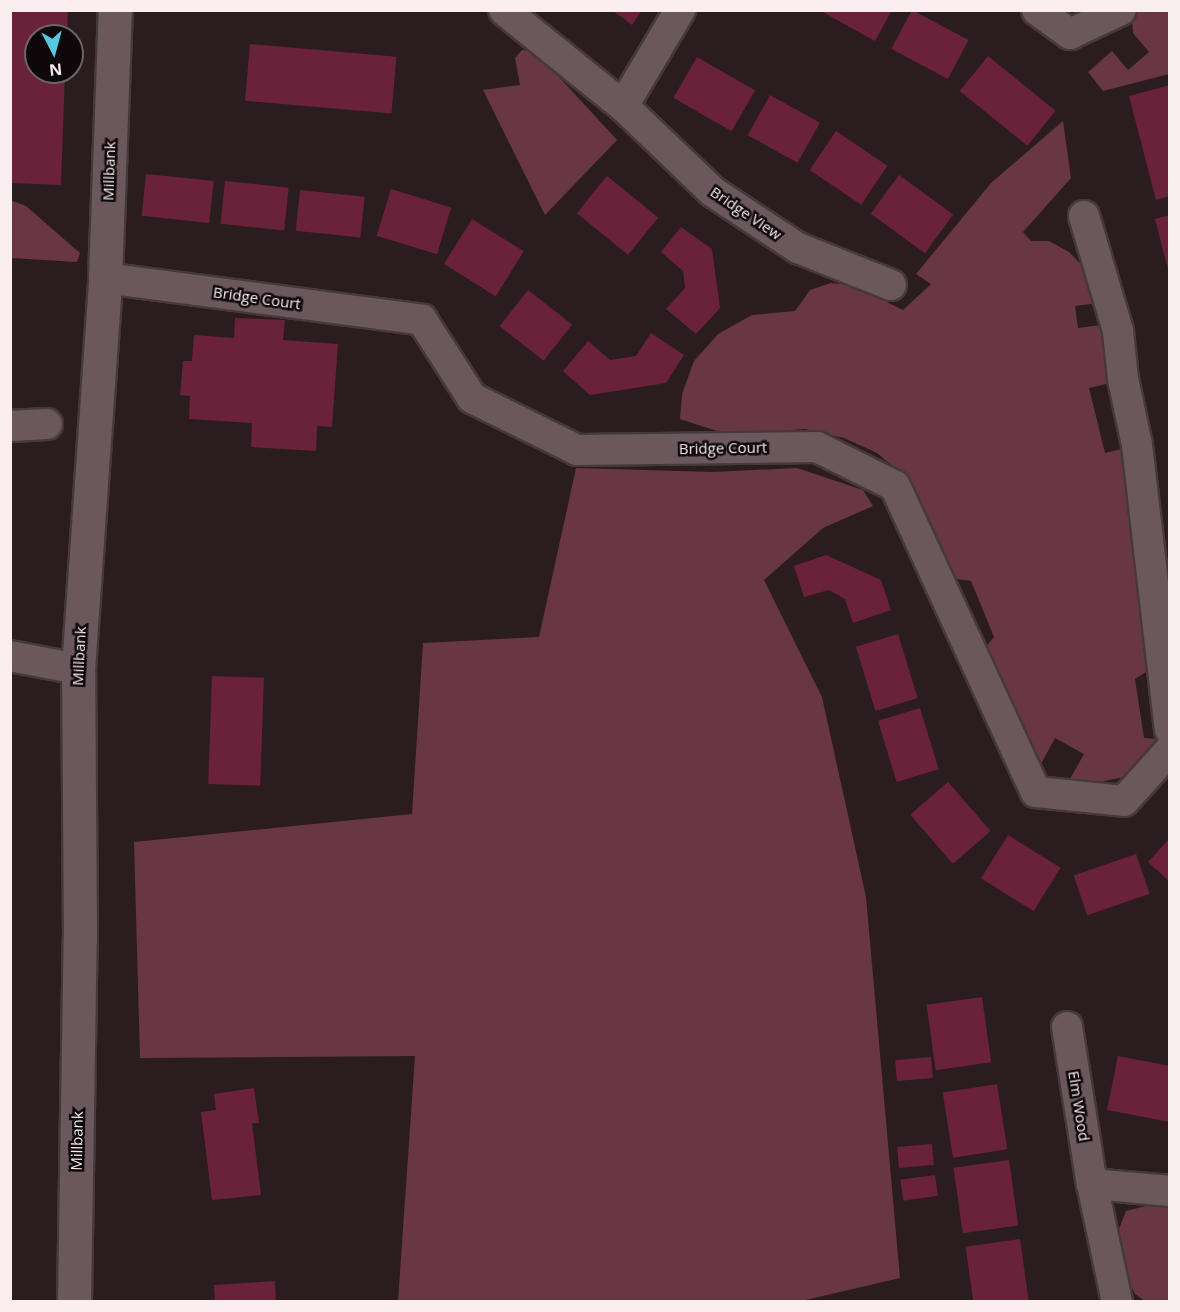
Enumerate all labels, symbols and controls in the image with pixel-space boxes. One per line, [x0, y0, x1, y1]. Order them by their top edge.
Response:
north arrow [24, 24, 84, 84]
text: N [48, 58, 63, 82]
street label: Millbank [99, 141, 119, 201]
street label: Bridge View [707, 183, 785, 243]
street label: Bridge Court [212, 283, 302, 313]
street label: Bridge Court [679, 438, 767, 458]
street label: Millbank [68, 626, 90, 686]
street label: Elm Wood [1065, 1070, 1093, 1142]
street label: Millbank [67, 1111, 87, 1171]

